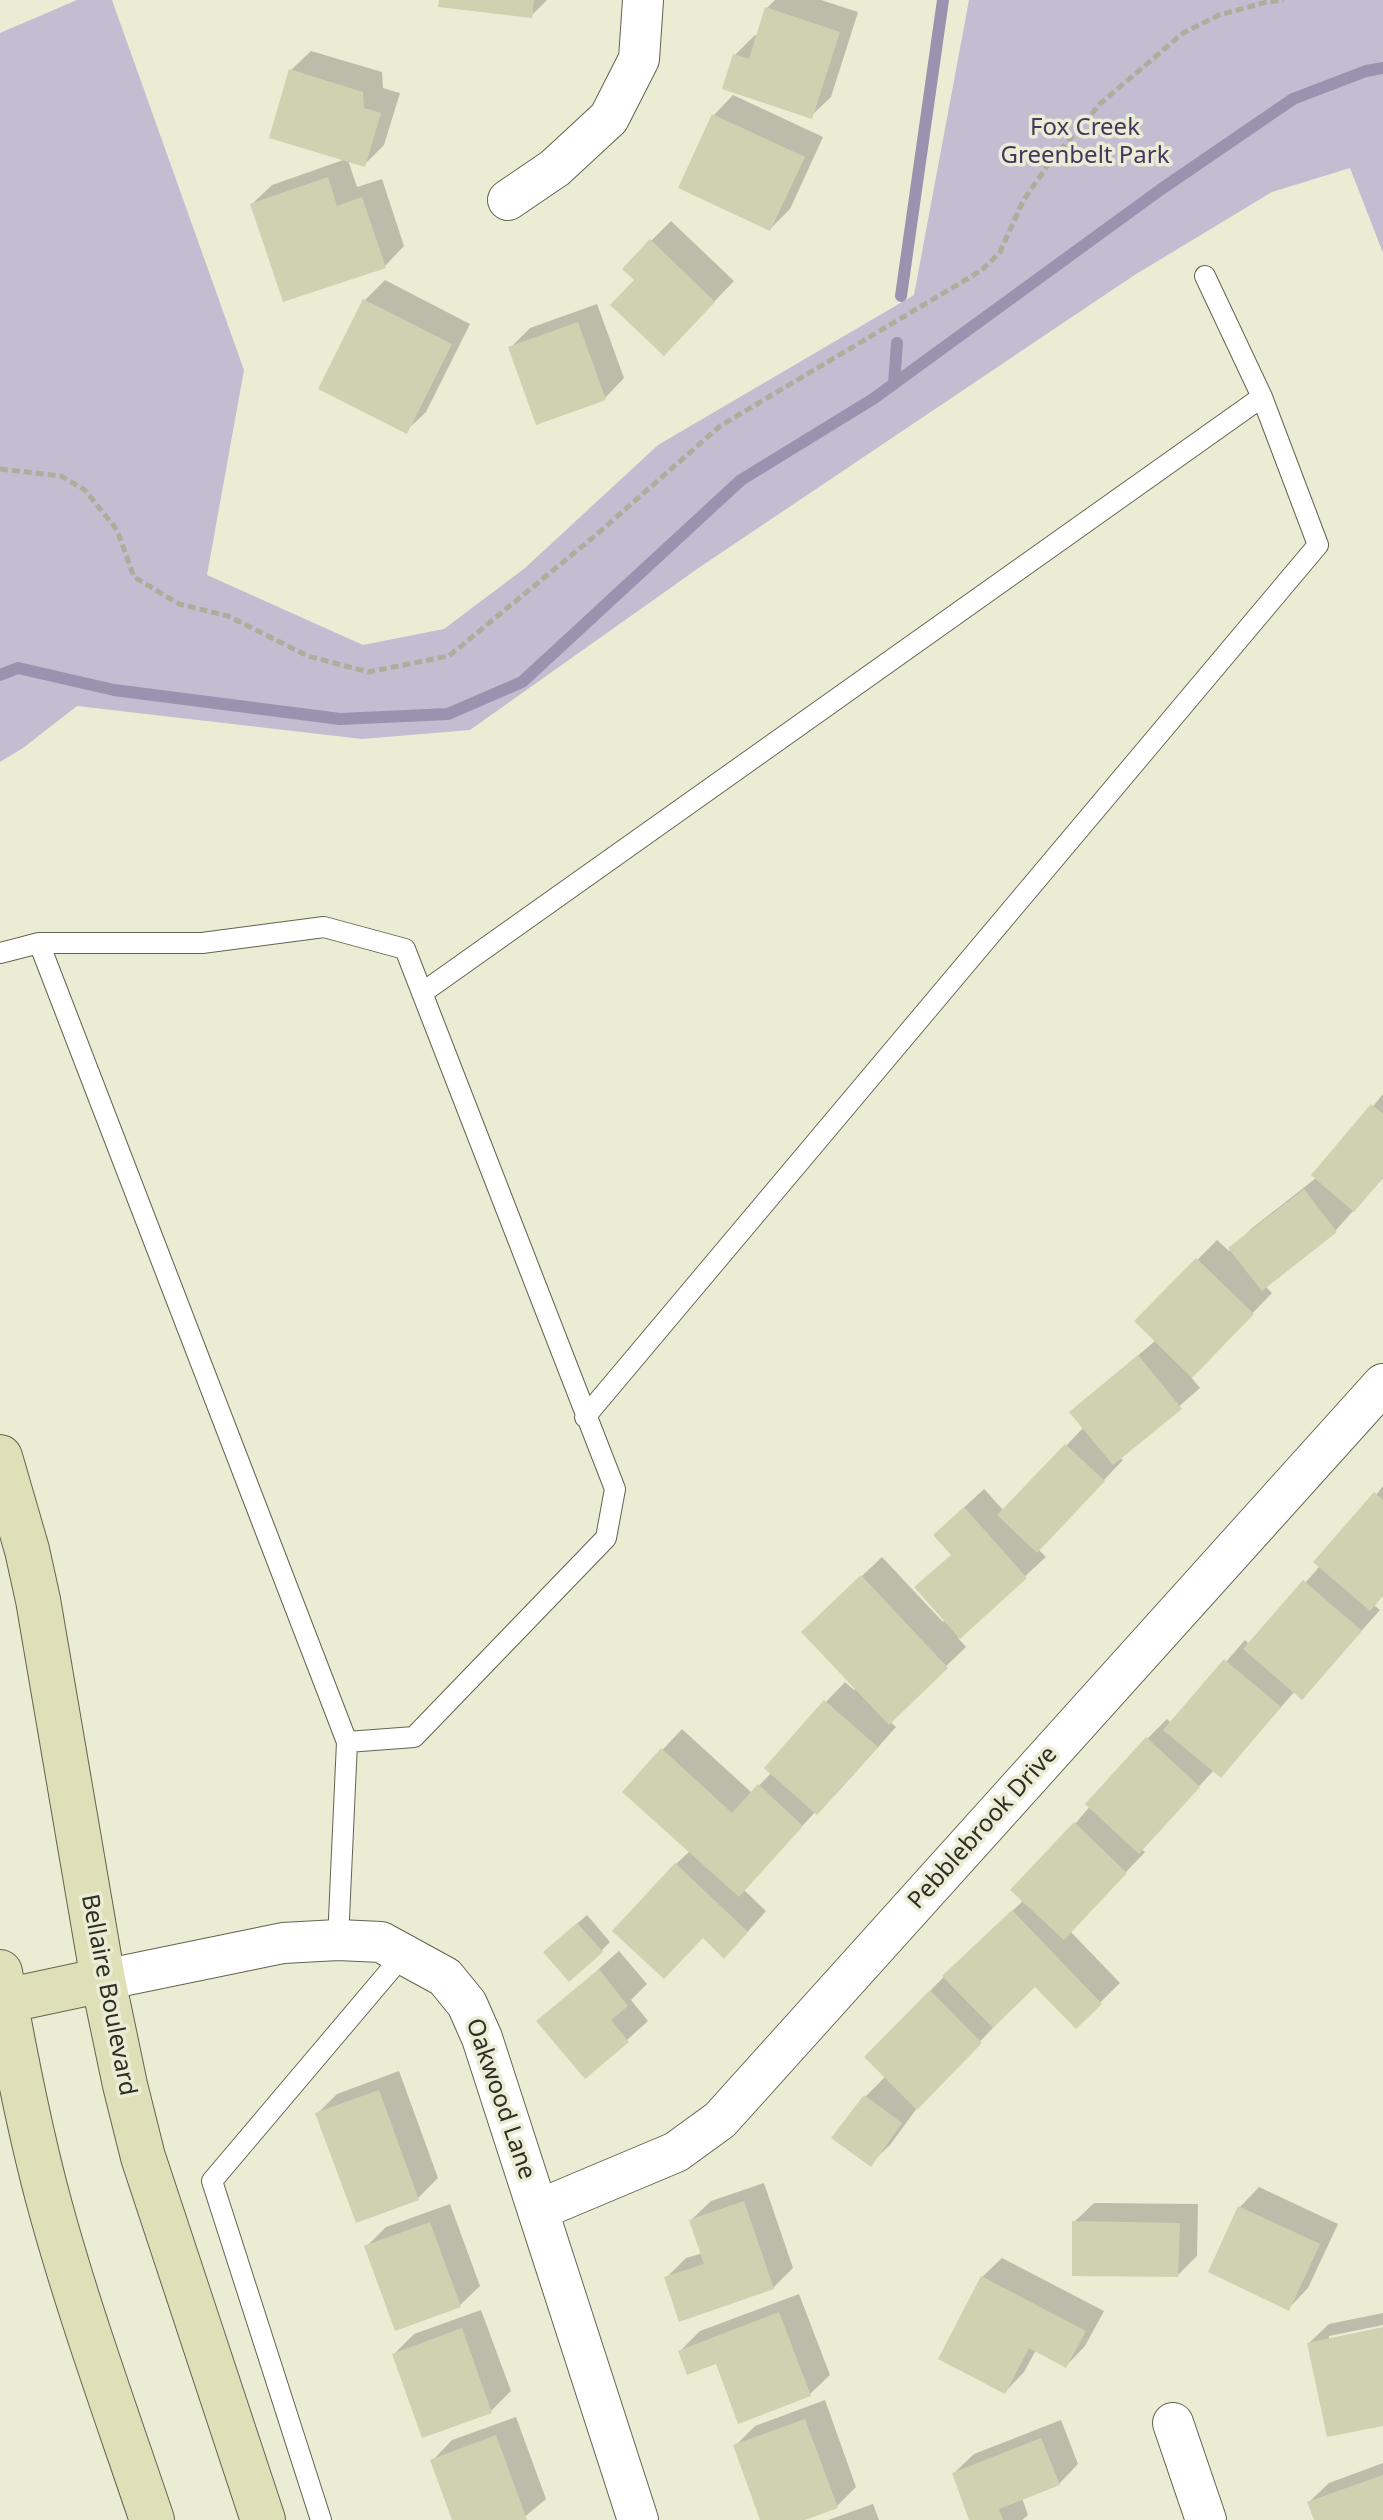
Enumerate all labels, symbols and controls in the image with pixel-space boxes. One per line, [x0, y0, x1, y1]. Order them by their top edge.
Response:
park label: Fox Creek Greenbelt Park [1001, 114, 1169, 170]
street label: Pebblebrook Drive [902, 1741, 1064, 1915]
street label: Bellaire Boulevard [74, 1892, 142, 2098]
street label: Oakwood Lane [459, 2015, 541, 2183]

